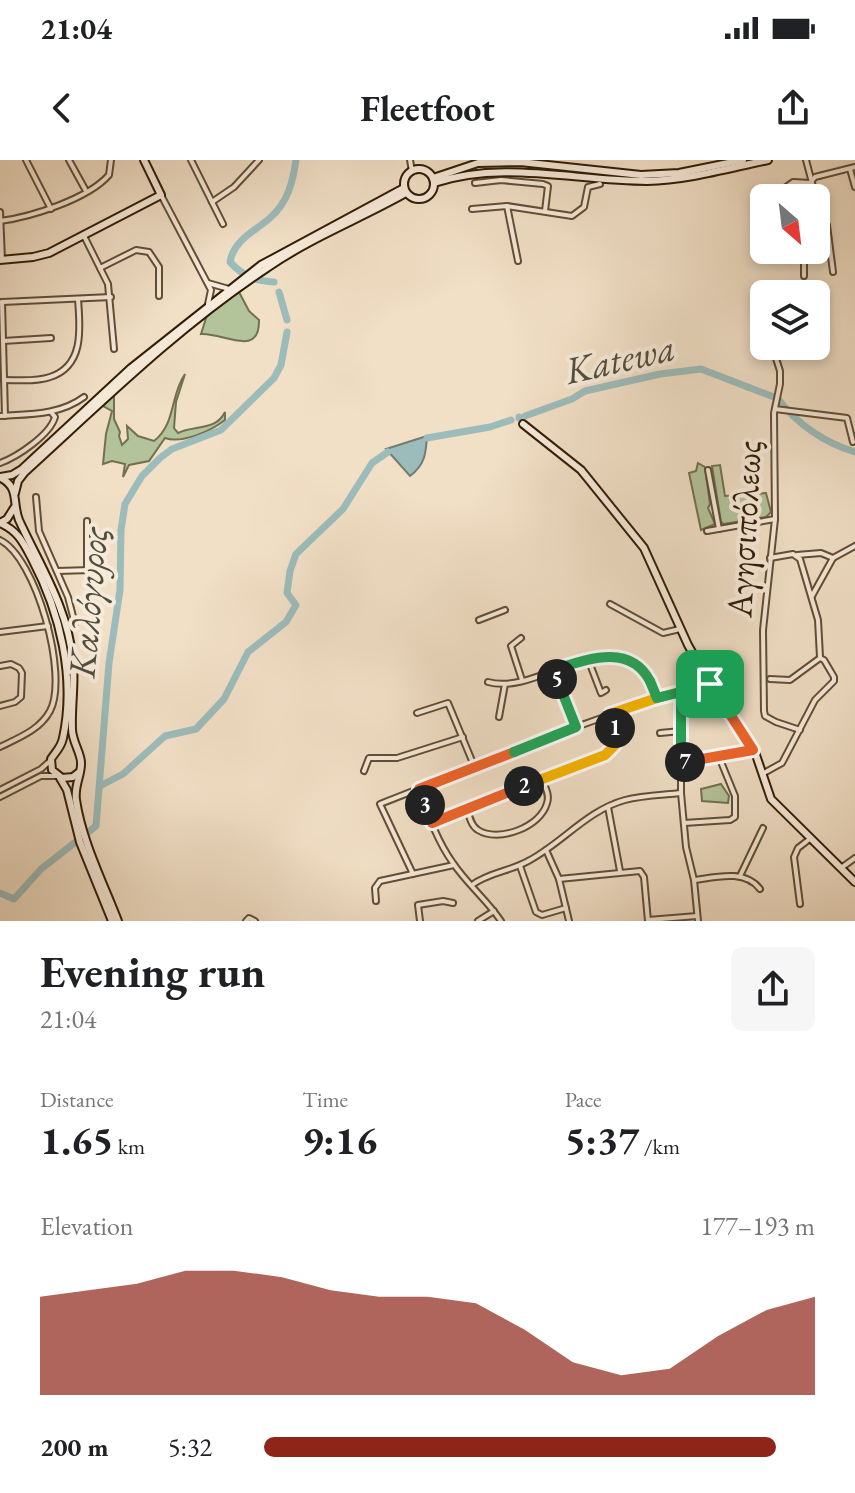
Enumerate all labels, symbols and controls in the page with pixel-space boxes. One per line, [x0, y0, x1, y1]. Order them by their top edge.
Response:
text: 21:04 [40, 9, 112, 48]
text: Fleetfoot [360, 85, 495, 132]
icon: back [40, 86, 84, 130]
icon: share [771, 86, 815, 130]
north arrow [750, 184, 830, 264]
map controls [750, 184, 830, 360]
button: layers [750, 280, 830, 360]
water label: Katewa [559, 322, 680, 395]
street label: Αγησιπόλεως [715, 439, 772, 620]
water label: Καλόγυρος [56, 523, 119, 681]
pin [676, 650, 744, 718]
pin: 5 [537, 659, 577, 699]
icon: arrive [688, 662, 732, 706]
text: 5 [551, 664, 563, 693]
pin: 1 [595, 708, 635, 748]
text: 1 [609, 713, 621, 742]
pin: 7 [665, 742, 705, 782]
text: 7 [679, 747, 691, 776]
pin: 2 [504, 766, 544, 806]
text: 2 [518, 771, 530, 800]
pin: 3 [405, 785, 445, 825]
text: 3 [419, 790, 431, 819]
text: Evening run [40, 943, 265, 1000]
button: share [731, 947, 815, 1031]
text: 21:04 [40, 1002, 96, 1036]
text: Distance [40, 1085, 113, 1114]
text: Time [302, 1085, 348, 1114]
text: Pace [565, 1085, 602, 1114]
text: 1.65 [40, 1114, 113, 1166]
text: 9:16 [302, 1114, 377, 1166]
text: 5:37 [565, 1114, 639, 1166]
text: km [113, 1132, 145, 1161]
text: /km [639, 1132, 680, 1161]
text: Elevation [40, 1209, 134, 1243]
text: 177–193 m [700, 1209, 815, 1243]
text: 200 m [40, 1430, 108, 1464]
text: 5:32 [168, 1430, 212, 1464]

